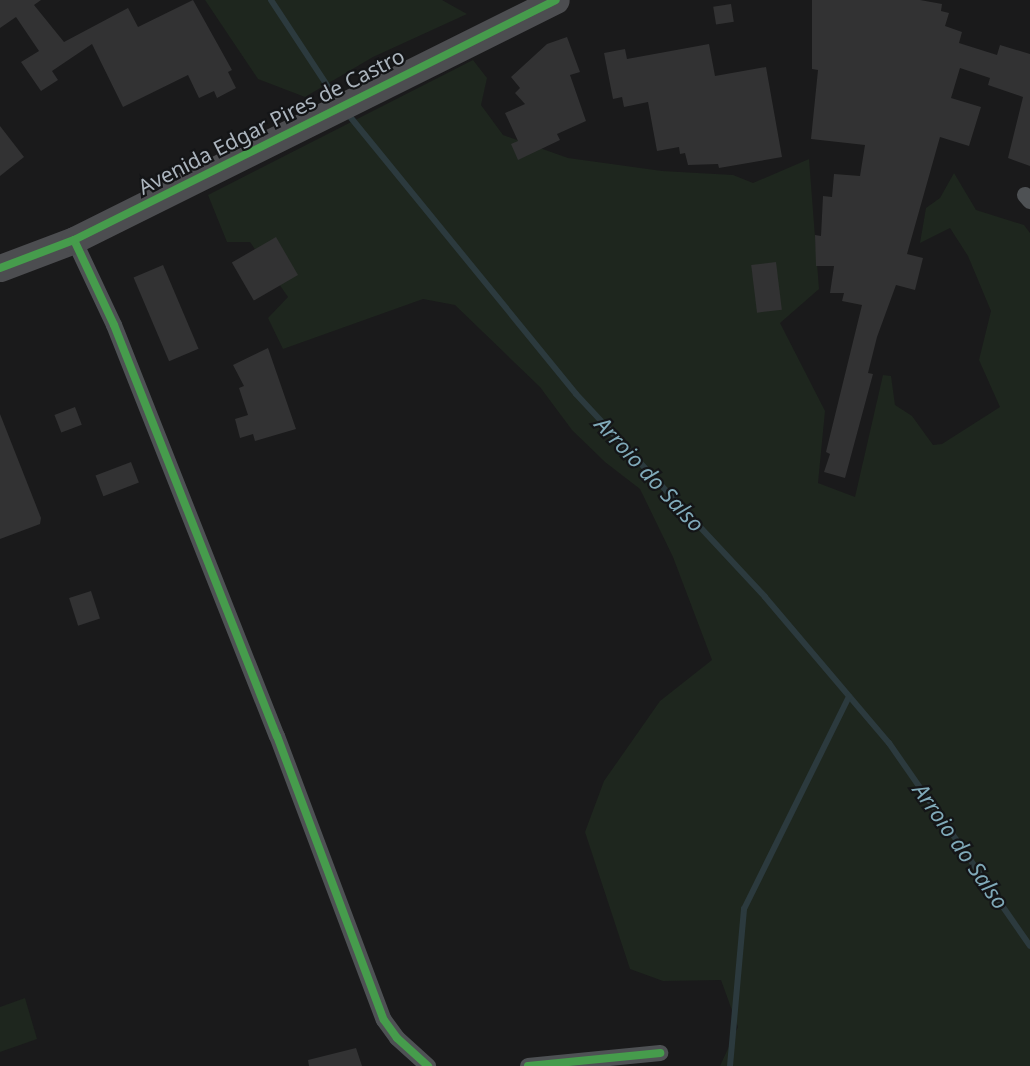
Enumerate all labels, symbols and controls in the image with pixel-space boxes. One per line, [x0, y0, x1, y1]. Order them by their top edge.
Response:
street label: Avenida Edgar Pires de Castro [134, 43, 408, 199]
water label: Arroio do Salso [590, 411, 710, 537]
water label: Arroio do Salso [908, 778, 1014, 914]

